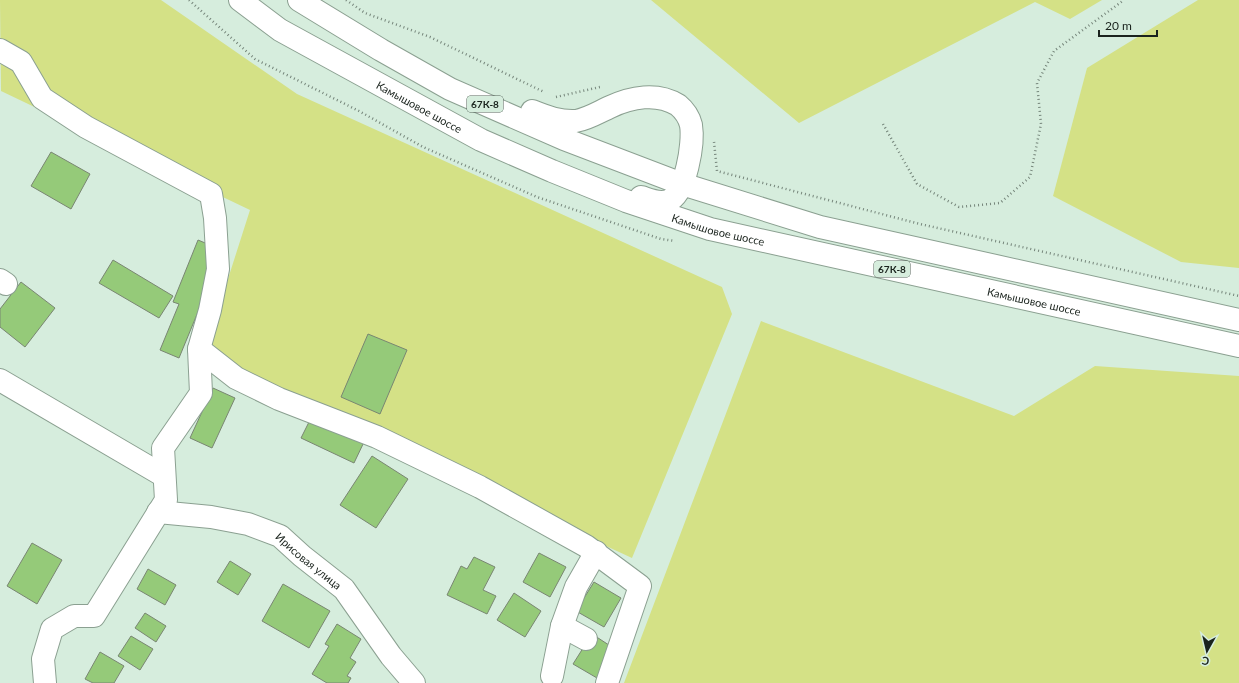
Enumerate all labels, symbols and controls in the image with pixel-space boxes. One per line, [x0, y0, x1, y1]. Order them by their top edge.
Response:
scale bar [1099, 12, 1157, 38]
text: 20 m [1105, 18, 1132, 33]
street label: Камышовое шоссе [374, 78, 465, 135]
road number: 67К-8 [467, 96, 503, 112]
street label: Камышовое шоссе [670, 210, 766, 247]
road number: 67К-8 [874, 261, 910, 277]
street label: Камышовое шоссе [986, 284, 1082, 317]
street label: Ирисовая улица [274, 529, 345, 591]
north arrow [1187, 631, 1227, 671]
text: С [1200, 654, 1210, 668]

